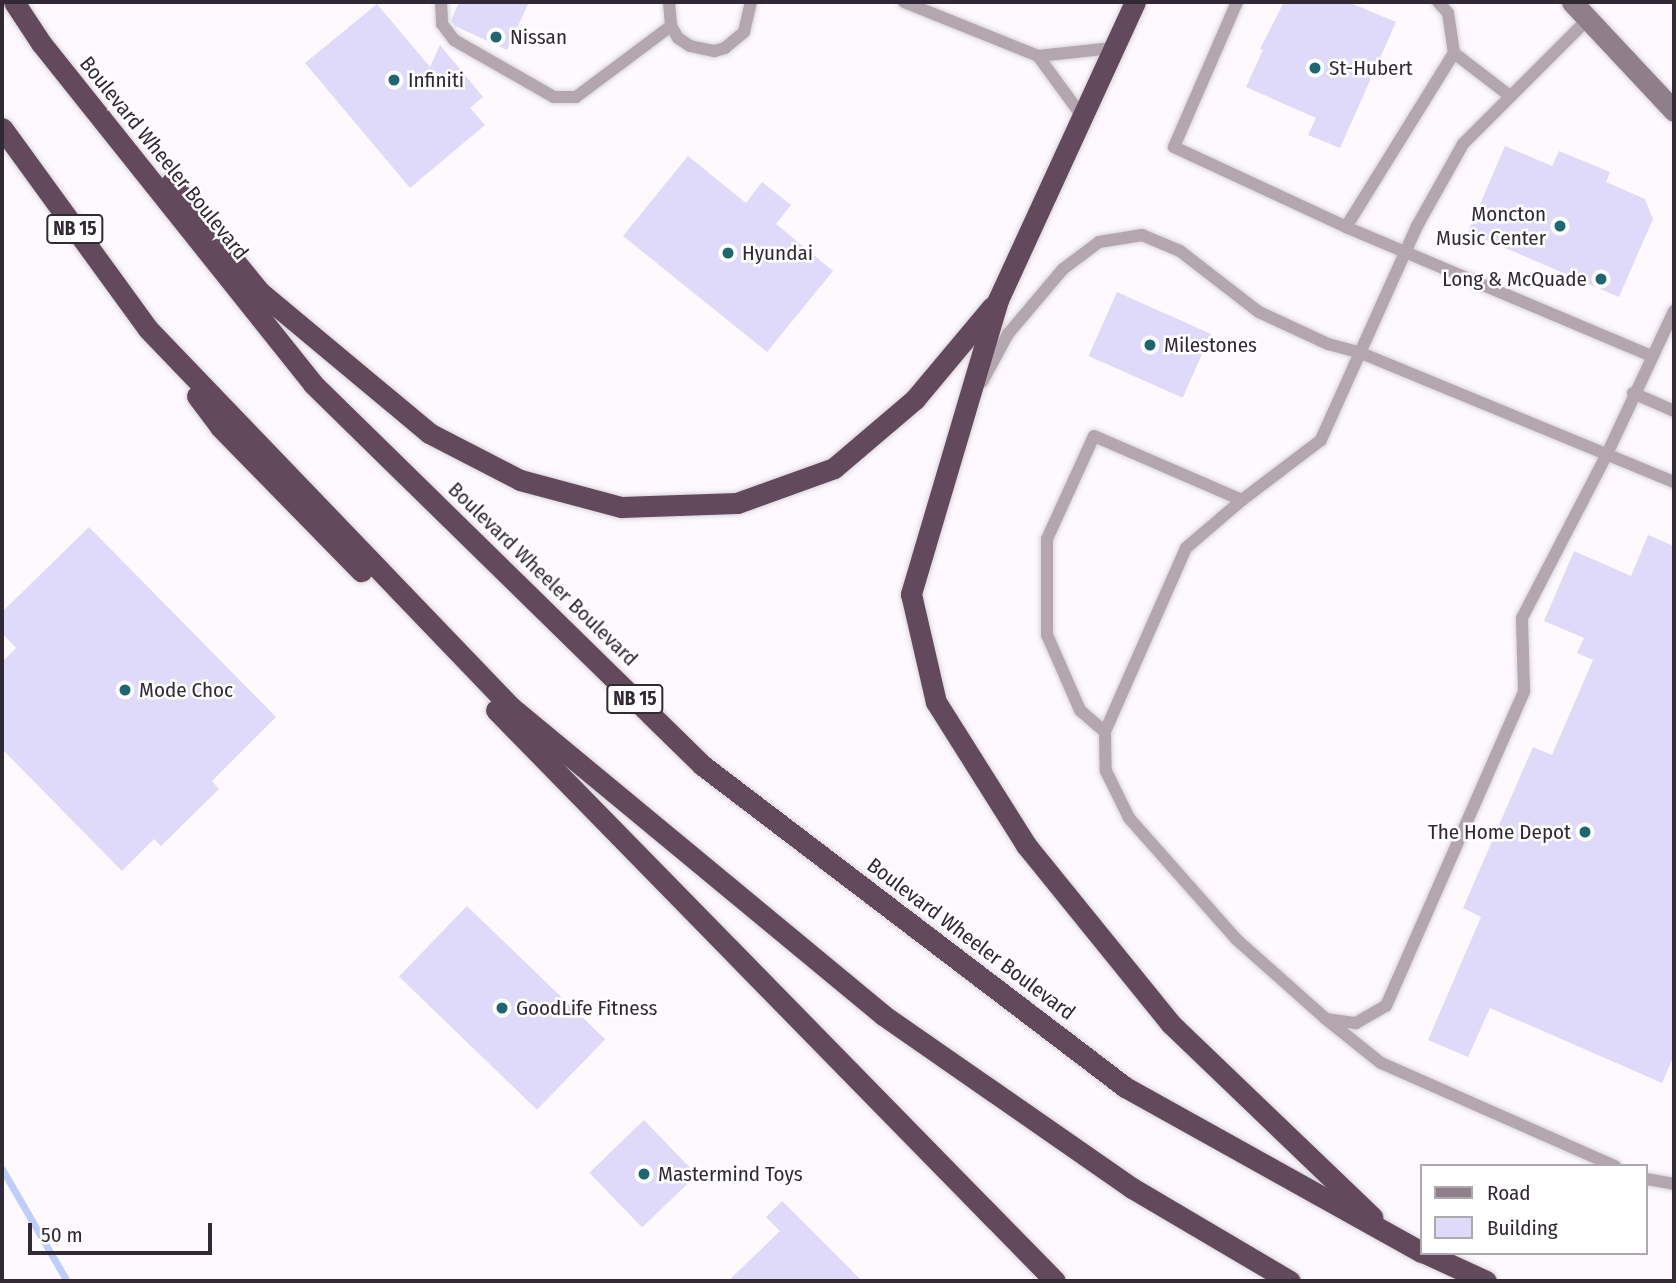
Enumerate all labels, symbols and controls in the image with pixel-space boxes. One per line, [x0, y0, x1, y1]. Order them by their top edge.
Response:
place label: Nissan [510, 24, 567, 50]
marker: Nissan [488, 29, 504, 45]
street label: Boulevard Wheeler Boulevard [74, 51, 254, 265]
place label: St-Hubert [1329, 55, 1413, 81]
marker: St-Hubert [1307, 60, 1323, 76]
place label: Infiniti [408, 67, 464, 93]
marker: Infiniti [386, 72, 402, 88]
place label: Moncton Music Center [1436, 201, 1546, 251]
road number: NB 15 [45, 214, 105, 244]
marker: Moncton Music Center [1552, 218, 1568, 234]
place label: Hyundai [742, 240, 813, 266]
marker: Hyundai [720, 245, 736, 261]
place label: Long & McQuade [1442, 266, 1587, 292]
marker: Long & McQuade [1593, 271, 1609, 287]
place label: Milestones [1164, 332, 1257, 358]
marker: Milestones [1142, 337, 1158, 353]
street label: Boulevard Wheeler Boulevard [443, 477, 643, 671]
place label: Mode Choc [139, 677, 233, 703]
marker: Mode Choc [117, 682, 133, 698]
road number: NB 15 [605, 684, 665, 714]
place label: The Home Depot [1428, 819, 1571, 845]
marker: The Home Depot [1577, 824, 1593, 840]
street label: Boulevard Wheeler Boulevard [862, 853, 1080, 1025]
place label: GoodLife Fitness [516, 995, 657, 1021]
marker: GoodLife Fitness [494, 1000, 510, 1016]
place label: Mastermind Toys [658, 1161, 803, 1187]
legend [1420, 1164, 1648, 1255]
marker: Mastermind Toys [636, 1166, 652, 1182]
text: Road [1487, 1180, 1531, 1206]
scale bar [32, 1210, 215, 1254]
text: Building [1487, 1215, 1558, 1241]
text: 50 m [41, 1222, 83, 1248]

